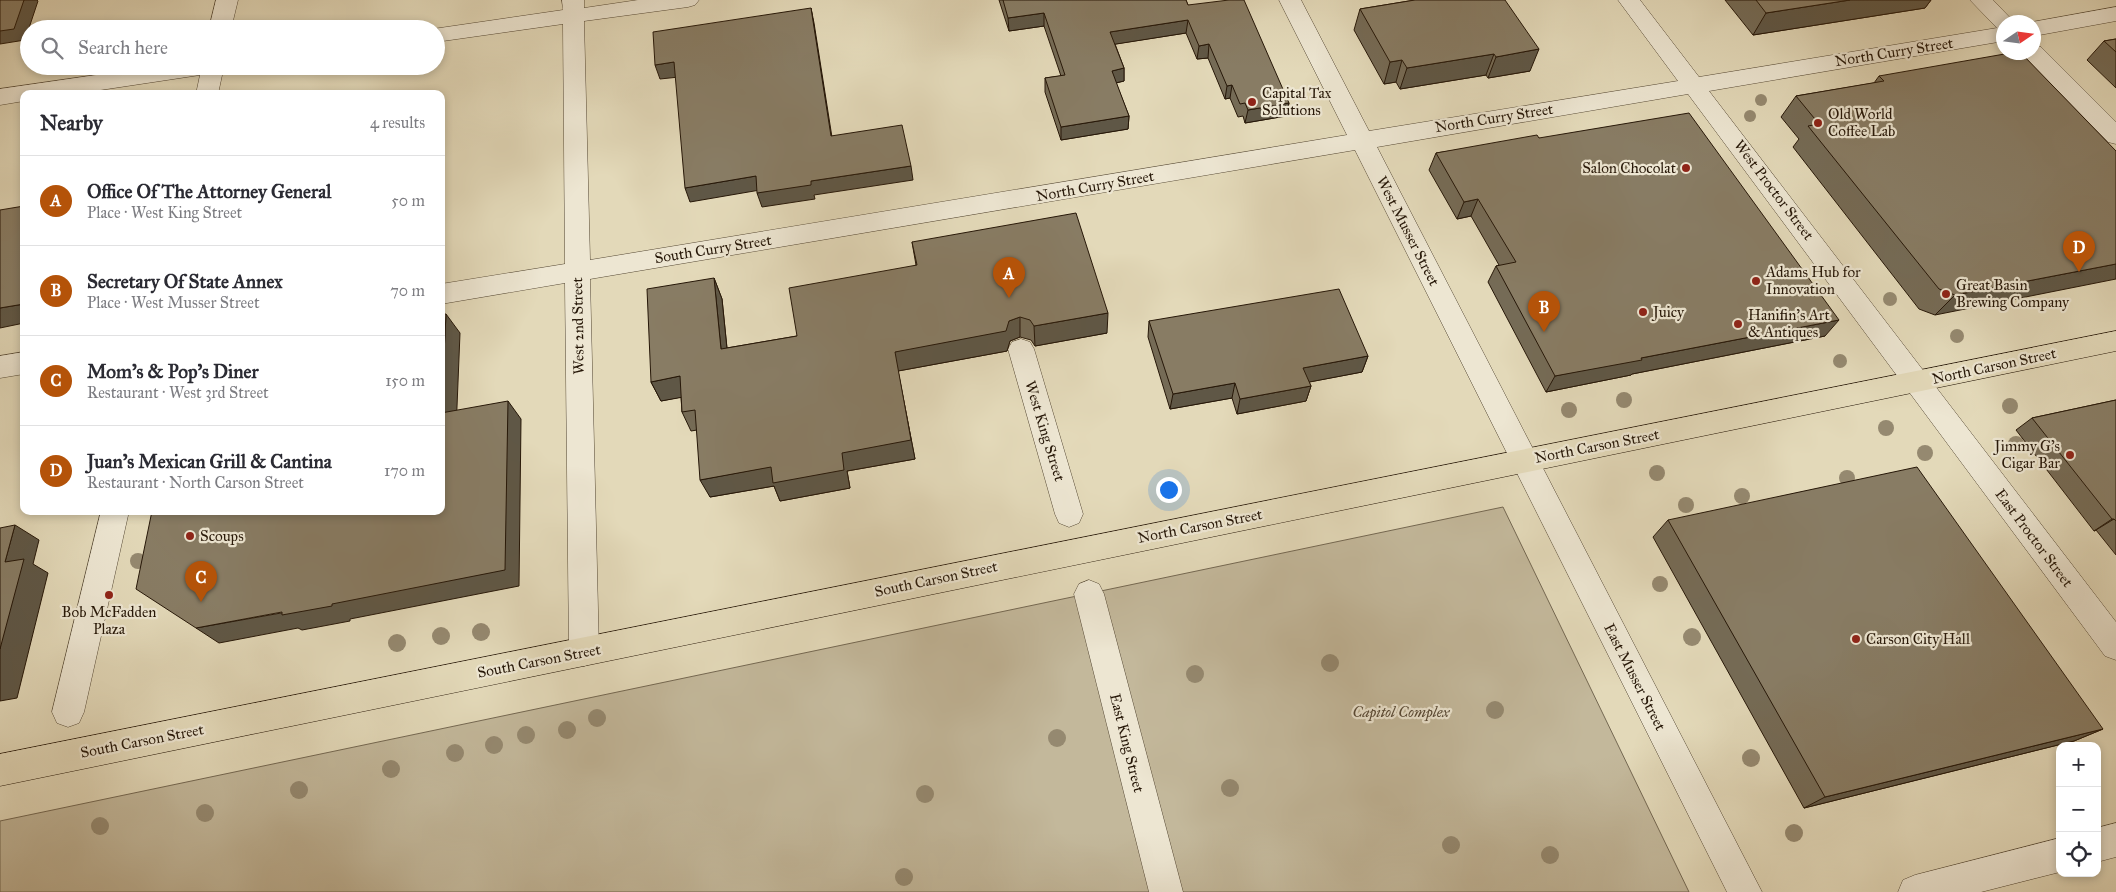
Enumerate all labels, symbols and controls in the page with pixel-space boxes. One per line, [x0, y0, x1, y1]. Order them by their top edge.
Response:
north arrow [1996, 15, 2041, 60]
search box [20, 20, 445, 75]
icon: search [38, 34, 66, 62]
street label: North Curry Street [1834, 34, 1955, 70]
text: Search here [78, 36, 168, 59]
place label: Capital Tax Solutions [1262, 84, 1332, 119]
marker: Capital Tax Solutions [1246, 96, 1258, 108]
street label: North Curry Street [1434, 100, 1555, 136]
place label: Old World Coffee Lab [1828, 105, 1895, 140]
text: Nearby [40, 110, 103, 136]
text: 4 results [370, 113, 425, 132]
marker: Old World Coffee Lab [1812, 117, 1824, 129]
street label: West Proctor Street [1730, 136, 1818, 244]
place label: Salon Chocolat [1582, 159, 1677, 177]
marker: Salon Chocolat [1680, 162, 1692, 174]
street label: North Curry Street [1035, 167, 1156, 205]
street label: West Musser Street [1373, 173, 1444, 289]
text: Office Of The Attorney General [87, 180, 331, 203]
text: A [51, 191, 61, 210]
text: 50 m [391, 191, 425, 210]
text: Place · West King Street [87, 203, 242, 222]
street label: South Curry Street [653, 231, 773, 267]
pin: D [2063, 231, 2095, 272]
pin: A [993, 257, 1025, 298]
place label: Adams Hub for Innovation [1765, 263, 1861, 298]
text: Secretary Of State Annex [87, 270, 283, 293]
marker: Adams Hub for Innovation [1750, 275, 1762, 287]
street label: West 2nd Street [568, 276, 588, 375]
place label: Great Basin Brewing Company [1956, 276, 2070, 311]
text: B [51, 281, 61, 300]
text: 70 m [390, 281, 425, 300]
marker: Great Basin Brewing Company [1940, 288, 1952, 300]
pin: B [1528, 291, 1560, 332]
text: Place · West Musser Street [87, 293, 260, 312]
place label: Juicy [1651, 303, 1685, 322]
marker: Juicy [1637, 306, 1649, 318]
place label: Hanifin's Art & Antiques [1748, 306, 1830, 342]
marker: Hanifin's Art & Antiques [1732, 318, 1744, 330]
street label: North Carson Street [1930, 344, 2058, 388]
text: Mom's & Pop's Diner [87, 360, 259, 383]
text: C [51, 371, 61, 390]
text: 150 m [385, 371, 425, 390]
street label: West King Street [1021, 379, 1069, 484]
text: Restaurant · West 3rd Street [87, 383, 269, 402]
street label: North Carson Street [1533, 425, 1661, 467]
place label: Jimmy G's Cigar Bar [1993, 437, 2060, 472]
marker: Jimmy G's Cigar Bar [2064, 449, 2076, 461]
text: Juan's Mexican Grill & Cantina [87, 450, 332, 473]
text: D [50, 461, 62, 480]
text: 170 m [384, 461, 425, 480]
text: Restaurant · North Carson Street [87, 473, 304, 492]
your location [1156, 477, 1182, 503]
street label: East Proctor Street [1991, 485, 2077, 591]
street label: North Carson Street [1136, 505, 1264, 547]
place label: Scoups [200, 527, 244, 545]
marker: Scoups [184, 530, 196, 542]
street label: South Carson Street [873, 557, 1000, 601]
pin: C [185, 561, 217, 602]
marker: Bob McFadden Plaza [103, 589, 115, 601]
place label: Bob McFadden Plaza [62, 603, 156, 638]
street label: East Musser Street [1600, 620, 1670, 734]
place label: Carson City Hall [1866, 630, 1971, 648]
marker: Carson City Hall [1850, 633, 1862, 645]
street label: South Carson Street [476, 640, 603, 682]
street label: East King Street [1106, 692, 1148, 795]
park label: Capitol Complex [1352, 703, 1450, 722]
street label: South Carson Street [79, 720, 206, 762]
map controls [2056, 742, 2101, 877]
button: + [2056, 742, 2101, 787]
button: − [2056, 787, 2101, 832]
button: locate [2056, 832, 2101, 877]

